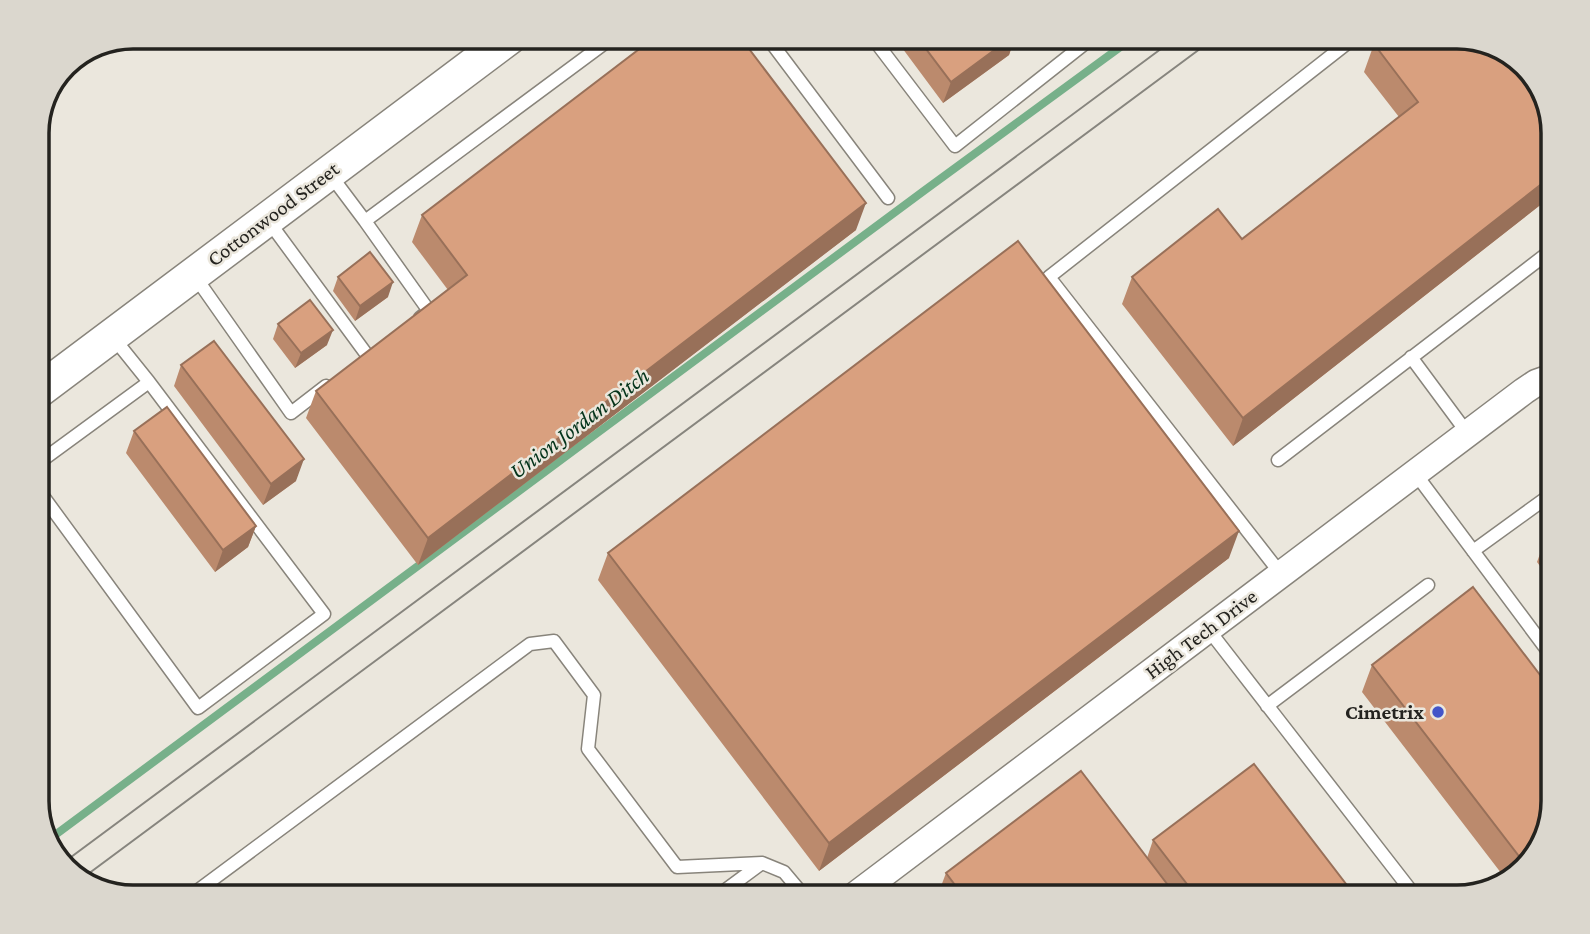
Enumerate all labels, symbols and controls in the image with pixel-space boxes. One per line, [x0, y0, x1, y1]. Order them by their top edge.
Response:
street label: Cottonwood Street [203, 156, 344, 271]
water label: Union Jordan Ditch [504, 362, 654, 484]
street label: High Tech Drive [1140, 584, 1262, 684]
place label: Cimetrix [1345, 700, 1424, 724]
marker: Cimetrix [1430, 704, 1446, 720]

